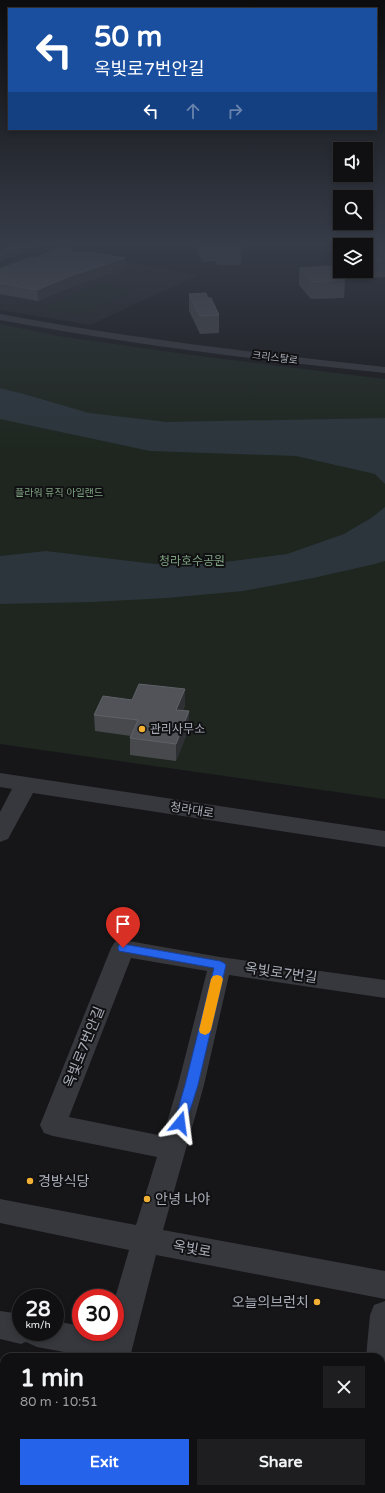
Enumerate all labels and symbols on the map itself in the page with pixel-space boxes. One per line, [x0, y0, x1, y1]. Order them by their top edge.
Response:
street label: 크리스탈로 [251, 349, 299, 367]
park label: 플라워 뮤직 아일랜드 [15, 487, 103, 499]
park label: 청라호수공원 [159, 554, 225, 568]
place label: 관리사무소 [150, 722, 205, 736]
marker: 관리사무소 [137, 724, 147, 734]
street label: 청라대로 [169, 800, 215, 820]
pin [106, 907, 140, 948]
street label: 옥빛로7번길 [244, 959, 318, 987]
street label: 옥빛로7번안길 [60, 1004, 108, 1090]
position arrow [159, 1102, 201, 1144]
place label: 경방식당 [38, 1173, 90, 1190]
marker: 경방식당 [25, 1176, 35, 1186]
place label: 안녕 나야 [155, 1191, 210, 1208]
marker: 안녕 나야 [142, 1194, 152, 1204]
street label: 옥빛로 [171, 1237, 213, 1261]
speed limit sign: 30 [72, 1289, 124, 1341]
place label: 오늘의브런치 [232, 1294, 309, 1311]
marker: 오늘의브런치 [312, 1297, 322, 1307]

